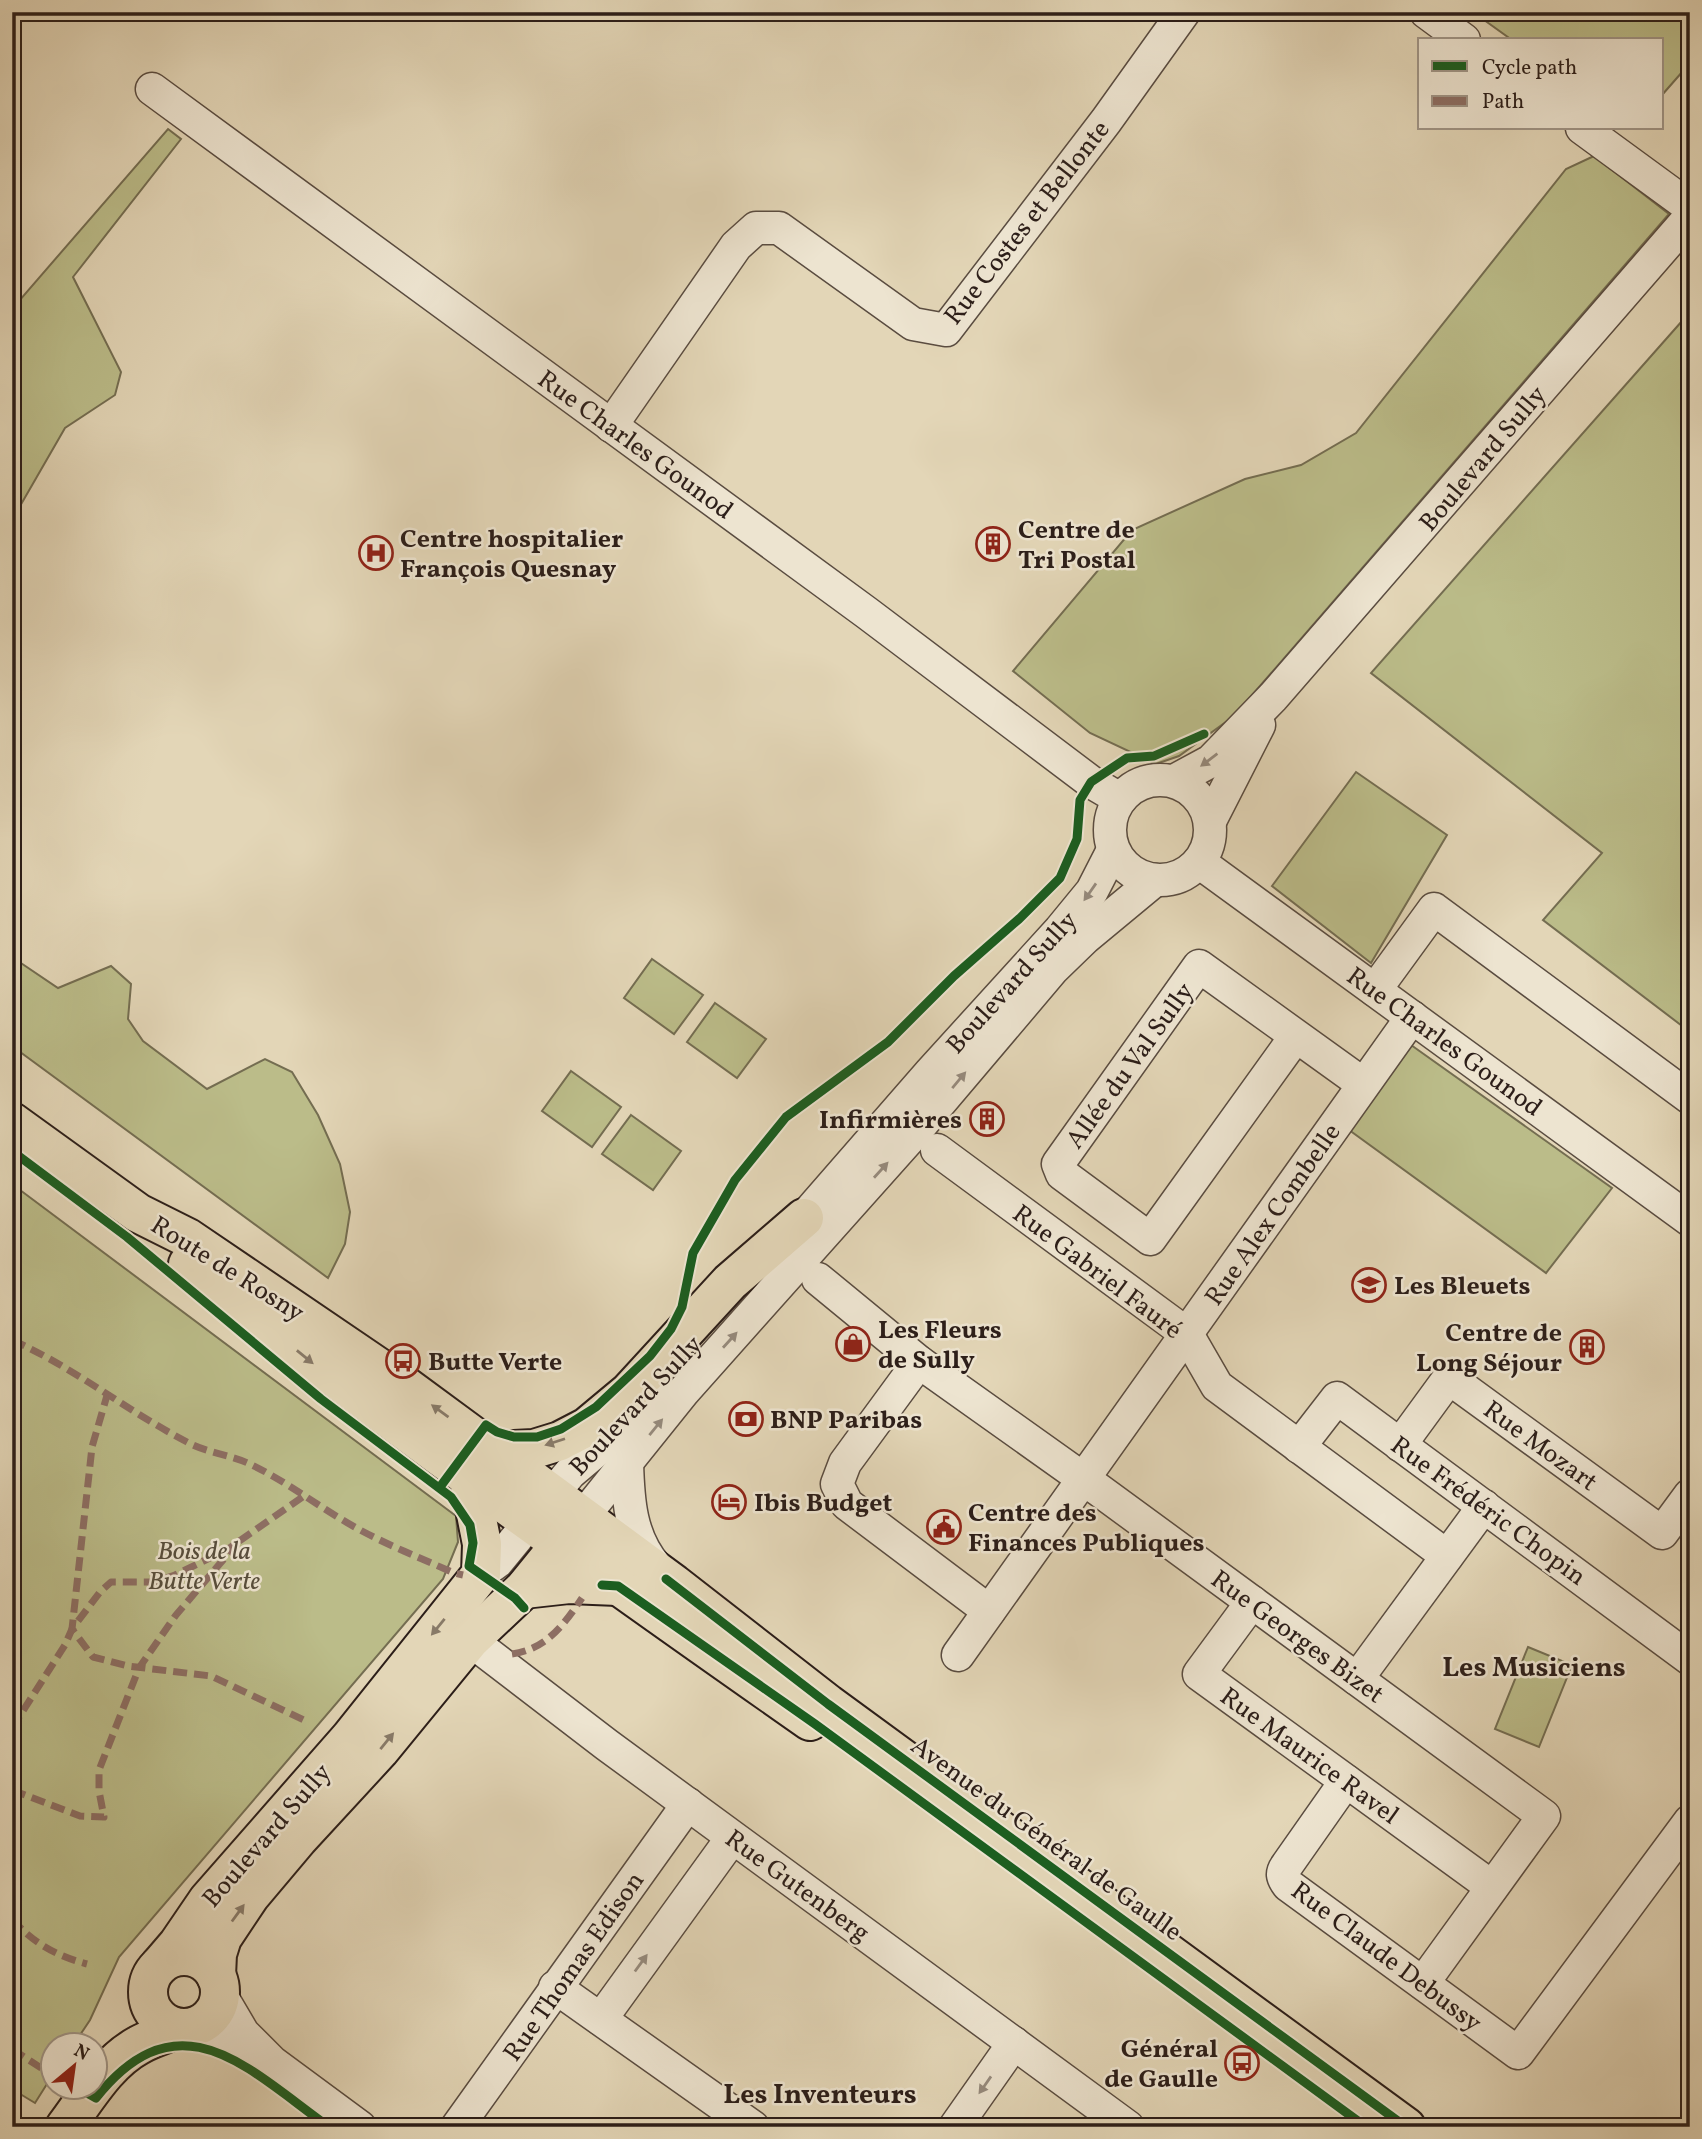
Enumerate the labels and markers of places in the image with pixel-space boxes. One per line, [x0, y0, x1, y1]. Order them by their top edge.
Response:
place label: Centre de Tri Postal [1018, 513, 1136, 579]
place label: Centre hospitalier François Quesnay [400, 522, 623, 588]
building icon: Centre de Tri Postal [974, 525, 1012, 563]
hospital icon: Centre hospitalier François Quesnay [357, 534, 395, 572]
building icon: Infirmières [968, 1100, 1006, 1138]
place label: Infirmières [819, 1103, 962, 1139]
school or university icon: Les Bleuets [1350, 1266, 1388, 1304]
place label: Les Bleuets [1394, 1269, 1531, 1305]
place label: Les Fleurs de Sully [878, 1313, 1002, 1379]
place label: Centre de Long Séjour [1416, 1316, 1562, 1382]
shop icon: Les Fleurs de Sully [834, 1325, 872, 1363]
building icon: Centre de Long Séjour [1568, 1328, 1606, 1366]
bus stop icon: Butte Verte [384, 1342, 422, 1380]
place label: Butte Verte [428, 1345, 562, 1381]
bank icon: BNP Paribas [727, 1400, 765, 1438]
place label: BNP Paribas [770, 1403, 922, 1439]
hotel icon: Ibis Budget [710, 1483, 748, 1521]
place label: Ibis Budget [754, 1486, 892, 1522]
place label: Centre des Finances Publiques [968, 1496, 1205, 1562]
public building icon: Centre des Finances Publiques [925, 1508, 963, 1546]
place label: Général de Gaulle [1104, 2032, 1218, 2098]
bus stop icon: Général de Gaulle [1223, 2044, 1261, 2082]

